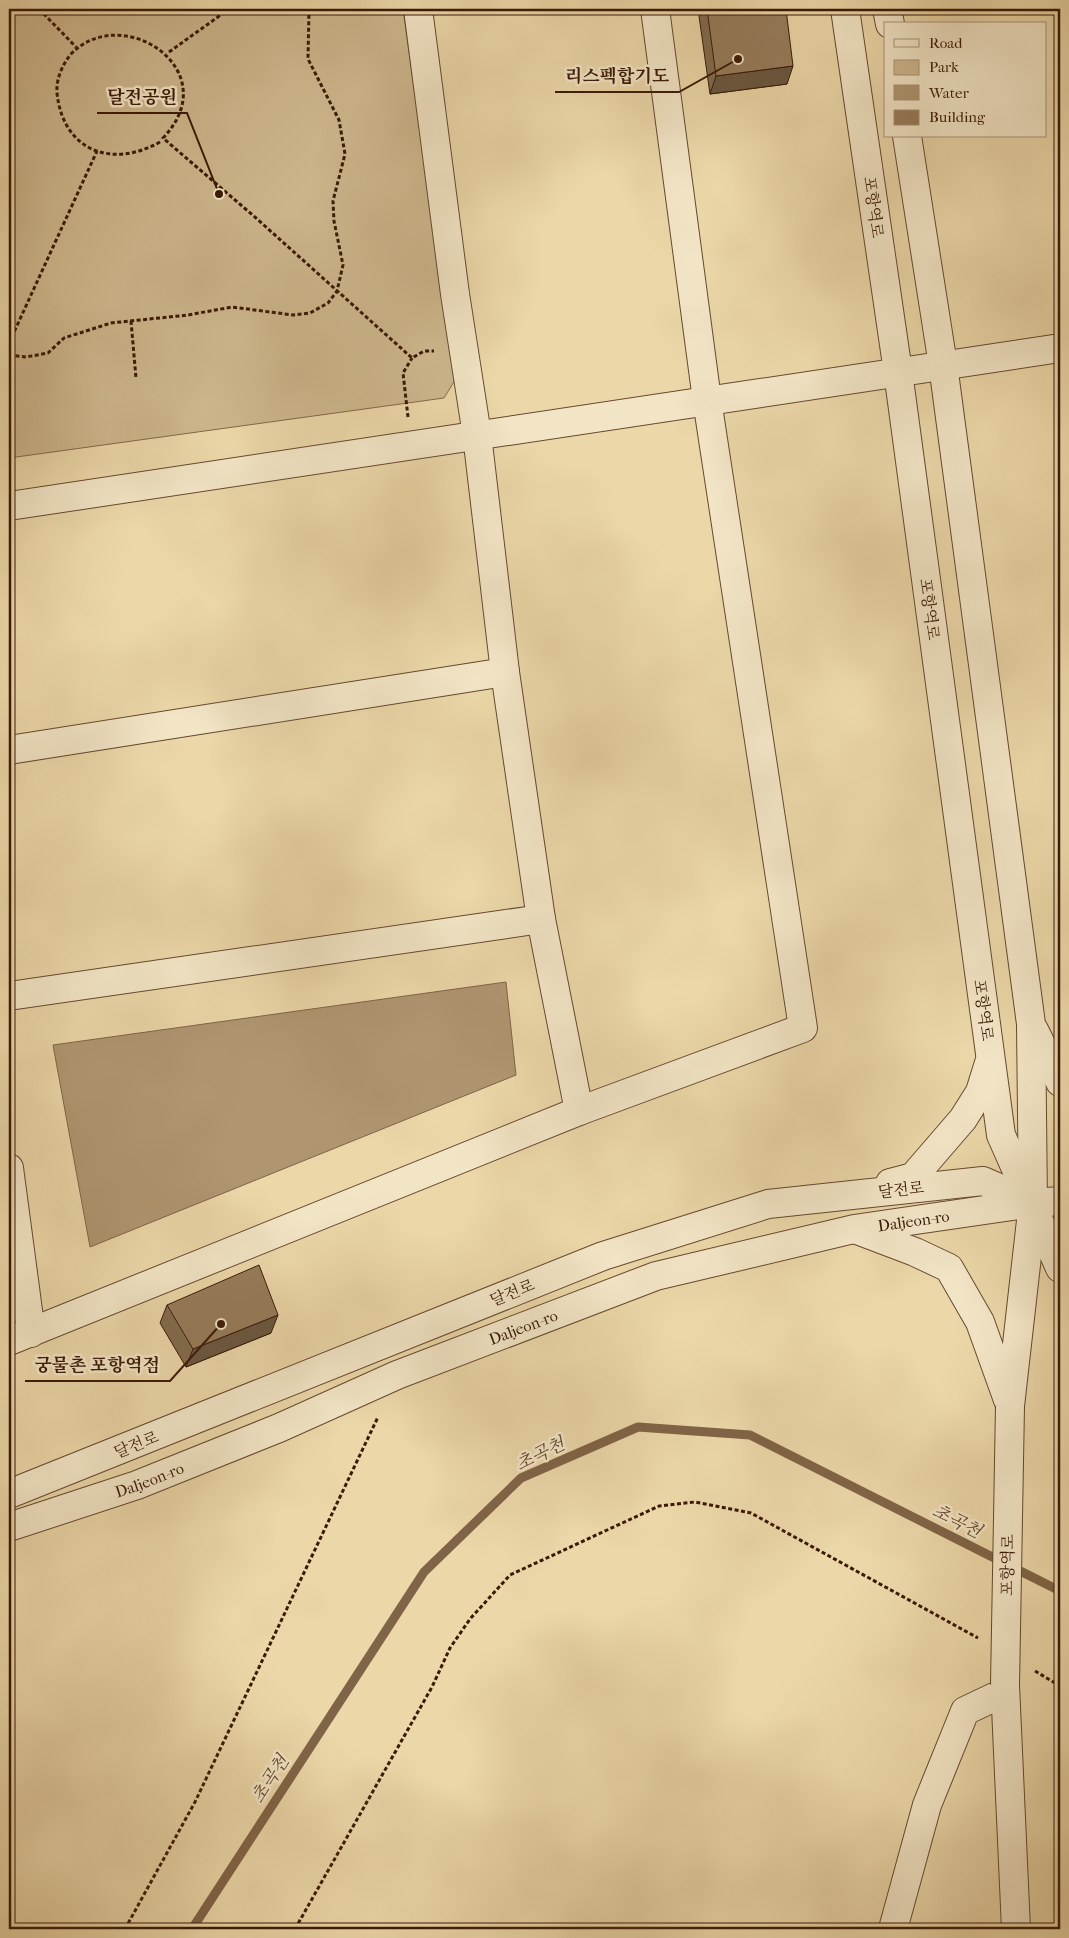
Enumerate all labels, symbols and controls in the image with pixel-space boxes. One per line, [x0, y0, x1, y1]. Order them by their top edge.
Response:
legend [884, 22, 1046, 138]
text: Road [929, 34, 963, 52]
text: Park [929, 58, 959, 76]
callout: 리스펙합기도 [555, 59, 679, 92]
text: 리스펙합기도 [565, 66, 670, 87]
callout: 달전공원 [97, 80, 187, 113]
text: Water [928, 84, 969, 102]
text: 달전공원 [107, 87, 177, 108]
text: Building [929, 108, 986, 126]
street label: 포항역로 [860, 175, 887, 240]
street label: 포항역로 [916, 577, 943, 642]
street label: 포항역로 [970, 978, 997, 1043]
street label: 달전로 [877, 1178, 926, 1201]
street label: Daljeon-ro [876, 1206, 951, 1235]
street label: 달전로 [487, 1275, 538, 1310]
street label: Daljeon-ro [486, 1306, 560, 1349]
callout: 궁물촌 포항역점 [25, 1348, 170, 1381]
text: 궁물촌 포항역점 [34, 1355, 160, 1376]
street label: 달전로 [111, 1427, 162, 1462]
water label: 초곡천 [512, 1433, 570, 1475]
street label: Daljeon-ro [112, 1458, 187, 1502]
water label: 초곡천 [929, 1500, 986, 1543]
street label: 포항역로 [997, 1533, 1018, 1596]
water label: 초곡천 [247, 1750, 294, 1807]

